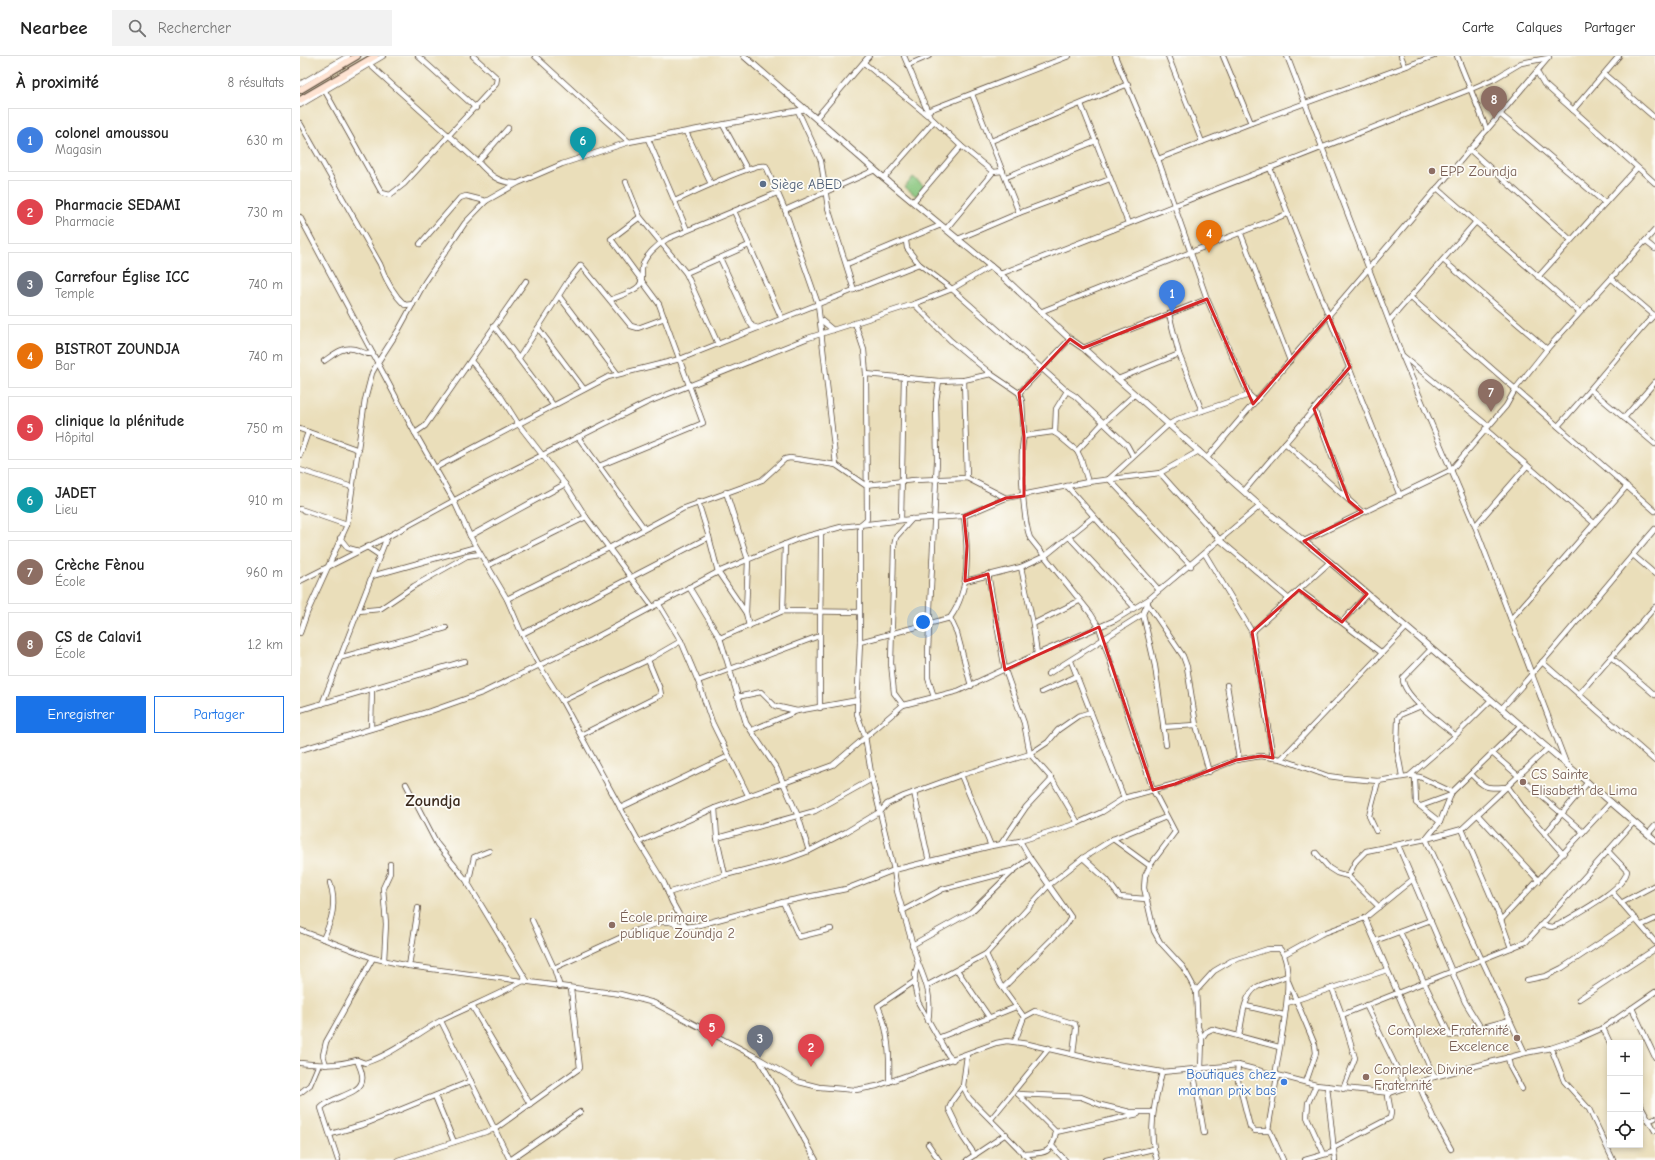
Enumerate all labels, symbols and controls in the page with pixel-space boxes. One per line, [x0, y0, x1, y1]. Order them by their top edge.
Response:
search box [112, 10, 392, 46]
text: Nearbee [20, 17, 88, 39]
icon: search [126, 17, 148, 39]
text: Rechercher [158, 19, 231, 37]
text: Carte [1462, 19, 1494, 36]
text: Calques [1516, 19, 1562, 36]
text: Partager [1584, 19, 1635, 36]
text: À proximité [16, 73, 99, 92]
text: 8 résultats [228, 75, 284, 90]
pin: 8 [1481, 86, 1507, 119]
text: colonel amoussou [55, 124, 169, 142]
pin: 6 [570, 127, 596, 160]
text: 1 [27, 133, 33, 148]
text: 630 m [246, 133, 283, 148]
text: Magasin [55, 142, 102, 157]
place label: EPP Zoundja [1440, 163, 1517, 180]
marker: EPP Zoundja [1427, 166, 1437, 176]
place label: Siège ABED [771, 176, 842, 193]
marker: Siège ABED [758, 179, 768, 189]
text: Pharmacie SEDAMI [55, 196, 181, 214]
text: 2 [27, 205, 33, 220]
text: 730 m [247, 205, 283, 220]
text: Pharmacie [55, 214, 114, 229]
pin: 4 [1196, 220, 1222, 253]
text: Carrefour Église ICC [55, 268, 189, 286]
text: 3 [27, 277, 33, 292]
text: 740 m [249, 277, 283, 292]
pin: 1 [1159, 280, 1185, 313]
text: Temple [55, 286, 94, 301]
text: BISTROT ZOUNDJA [55, 340, 179, 358]
text: 4 [27, 349, 33, 364]
text: 740 m [249, 349, 283, 364]
text: Bar [55, 358, 75, 373]
pin: 7 [1478, 379, 1504, 412]
text: clinique la plénitude [55, 412, 184, 430]
text: 5 [27, 421, 33, 436]
text: 750 m [247, 421, 283, 436]
text: Hôpital [55, 430, 94, 445]
text: JADET [55, 484, 96, 502]
text: 6 [27, 493, 33, 508]
text: 910 m [248, 493, 283, 508]
text: Lieu [55, 502, 78, 517]
text: Crèche Fènou [55, 556, 144, 574]
text: 7 [27, 565, 33, 580]
text: 960 m [246, 565, 283, 580]
text: École [55, 574, 85, 589]
your location [913, 612, 933, 632]
text: CS de Calavi1 [55, 628, 142, 646]
text: 8 [27, 637, 33, 652]
text: 1.2 km [248, 637, 283, 652]
text: École [55, 646, 85, 661]
button: Enregistrer [16, 696, 146, 733]
button: Partager [154, 696, 284, 733]
place label: CS Sainte Elisabeth de Lima [1531, 766, 1637, 799]
marker: CS Sainte Elisabeth de Lima [1518, 777, 1528, 787]
district label: Zoundja [405, 792, 461, 810]
place label: École primaire publique Zoundja 2 [620, 909, 735, 942]
marker: École primaire publique Zoundja 2 [607, 920, 617, 930]
pin: 5 [699, 1014, 725, 1047]
place label: Complexe Fraternité Excelence [1388, 1022, 1509, 1055]
pin: 3 [747, 1025, 773, 1058]
marker: Complexe Fraternité Excelence [1512, 1033, 1522, 1043]
pin: 2 [798, 1034, 824, 1067]
map controls [1607, 1040, 1643, 1148]
button: + [1607, 1040, 1643, 1076]
place label: Complexe Divine Fraternité [1374, 1061, 1473, 1094]
place label: Boutiques chez maman prix bas [1178, 1066, 1276, 1099]
marker: Complexe Divine Fraternité [1361, 1072, 1371, 1082]
button: − [1607, 1076, 1643, 1112]
marker: Boutiques chez maman prix bas [1279, 1077, 1289, 1087]
button: locate [1607, 1112, 1643, 1148]

